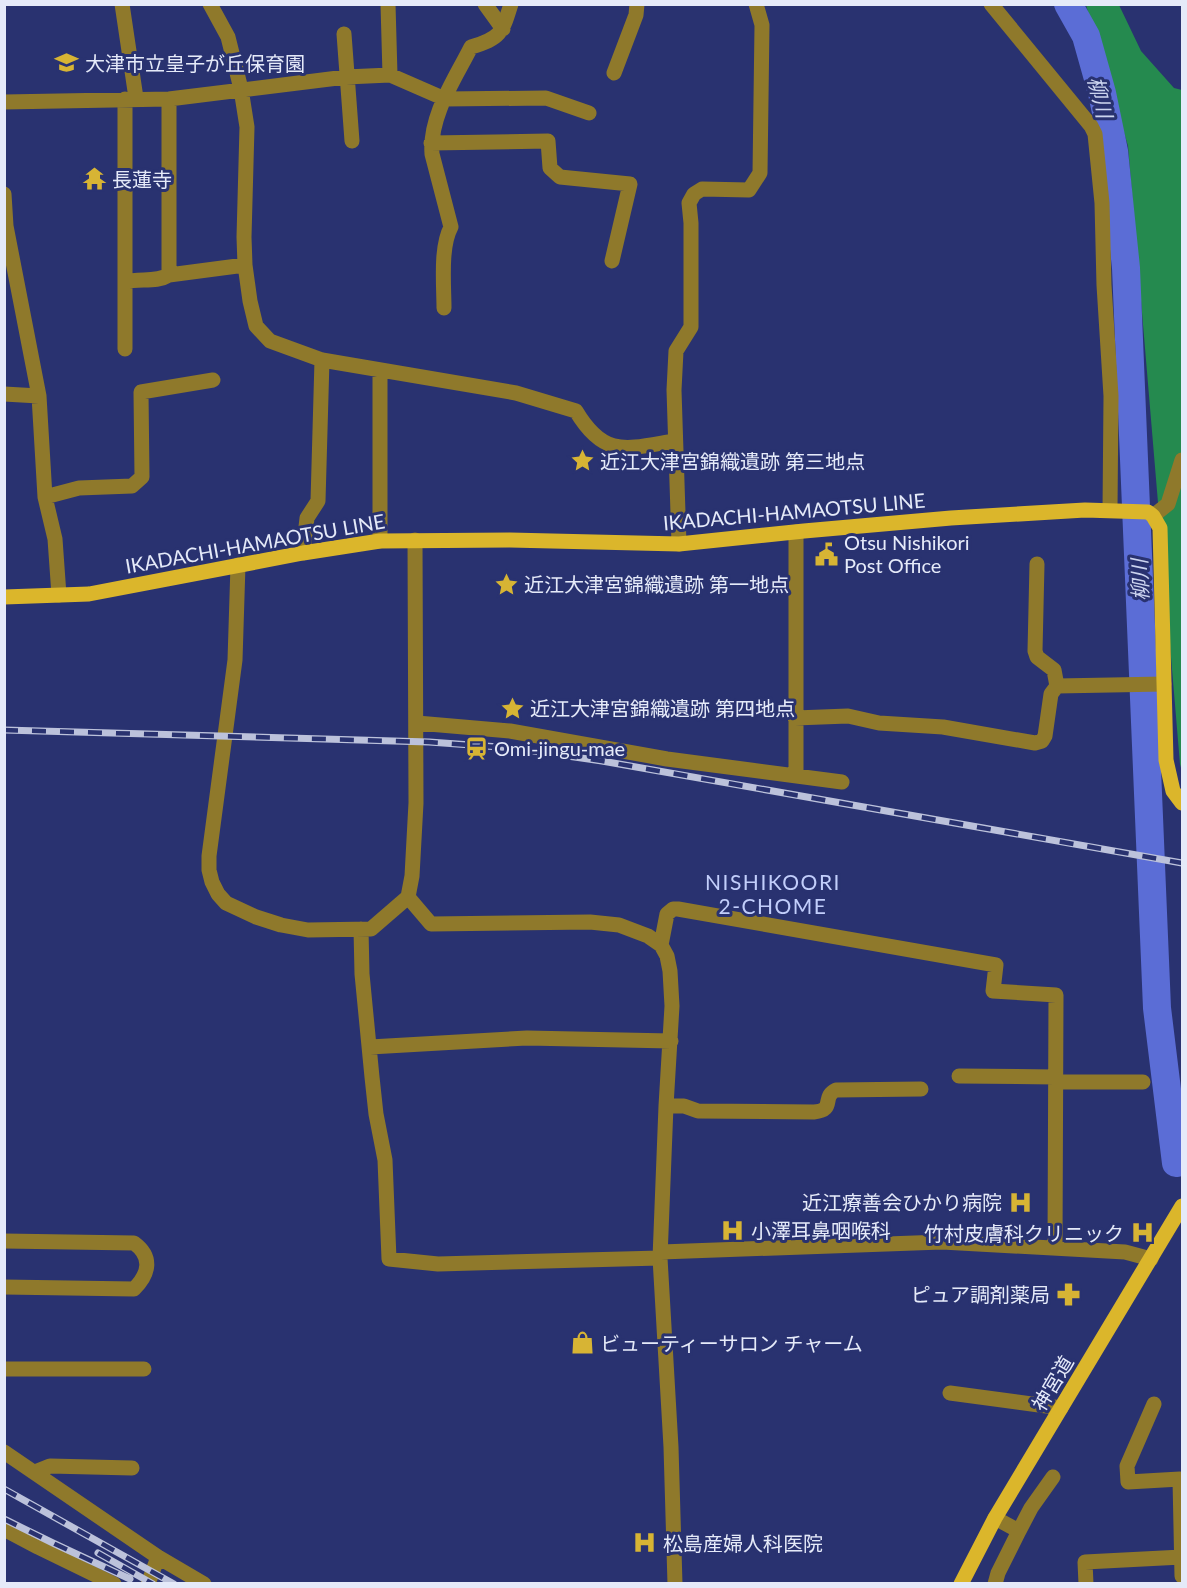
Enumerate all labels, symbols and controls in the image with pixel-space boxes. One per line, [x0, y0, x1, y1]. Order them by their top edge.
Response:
school or university icon: 大津市立皇子が丘保育園 [54, 50, 80, 76]
place label: 大津市立皇子が丘保育園 [85, 51, 305, 75]
water label: 柳川 [1084, 74, 1119, 122]
temple icon: 長蓮寺 [81, 166, 107, 192]
place label: 長蓮寺 [112, 167, 172, 191]
place icon: 近江大津宮錦織遺跡 第三地点 [569, 448, 595, 474]
place label: 近江大津宮錦織遺跡 第三地点 [600, 449, 865, 473]
street label: IKADACHI-HAMAOTSU LINE [662, 488, 926, 534]
street label: IKADACHI-HAMAOTSU LINE [123, 508, 387, 578]
place label: Otsu Nishikori Post Office [844, 530, 970, 577]
public building icon: Otsu Nishikori Post Office [813, 541, 839, 567]
water label: 柳川 [1126, 557, 1152, 601]
place icon: 近江大津宮錦織遺跡 第一地点 [493, 571, 519, 597]
place label: 近江大津宮錦織遺跡 第一地点 [524, 572, 789, 596]
place icon: 近江大津宮錦織遺跡 第四地点 [499, 695, 525, 721]
place label: 近江大津宮錦織遺跡 第四地点 [530, 696, 795, 720]
station icon: Omi-jingu-mae [463, 735, 489, 761]
place label: Omi-jingu-mae [494, 736, 625, 760]
district label: NISHIKOORI 2-CHOME [705, 869, 841, 918]
hospital icon: 近江療善会ひかり病院 [1007, 1189, 1033, 1215]
place label: 近江療善会ひかり病院 [802, 1190, 1002, 1214]
hospital icon: 小澤耳鼻咽喉科 [720, 1217, 746, 1243]
place label: 小澤耳鼻咽喉科 [751, 1218, 891, 1242]
hospital icon: 竹村皮膚科クリニック [1129, 1220, 1155, 1246]
place label: 竹村皮膚科クリニック [924, 1221, 1124, 1245]
pharmacy icon: ピュア調剤薬局 [1055, 1281, 1081, 1307]
place label: ピュア調剤薬局 [910, 1282, 1050, 1306]
shop icon: ビューティーサロン チャーム [569, 1330, 595, 1356]
place label: ビューティーサロン チャーム [600, 1331, 863, 1355]
street label: 神宮道 [1026, 1351, 1078, 1415]
hospital icon: 松島産婦人科医院 [632, 1530, 658, 1556]
place label: 松島産婦人科医院 [663, 1531, 823, 1555]

